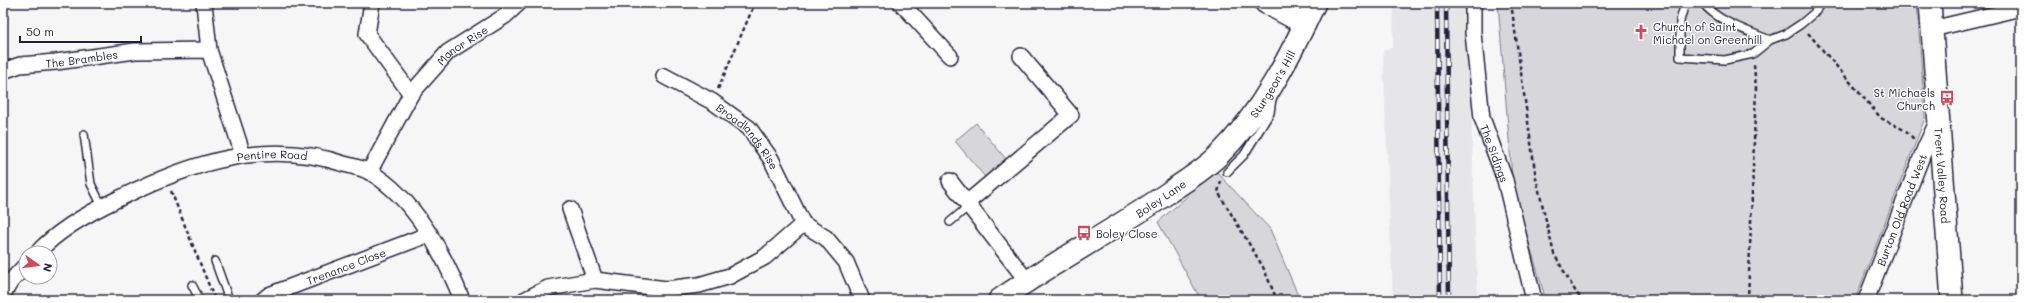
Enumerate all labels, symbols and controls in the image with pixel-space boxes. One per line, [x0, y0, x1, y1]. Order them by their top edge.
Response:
scale bar [20, 18, 141, 44]
place label: Church of Saint Michael on Greenhill [1653, 19, 1762, 47]
street label: Manor Rise [433, 21, 491, 68]
text: 50 m [26, 23, 54, 39]
church icon: Church of Saint Michael on Greenhill [1632, 23, 1650, 41]
street label: The Brambles [45, 46, 119, 70]
street label: Sturgeon's Hill [1246, 47, 1298, 121]
place label: St Michaels Church [1874, 85, 1935, 113]
bus stop icon: St Michaels Church [1938, 89, 1956, 107]
street label: Broadlands Rise [714, 99, 782, 172]
street label: The Sidings [1477, 122, 1513, 184]
street label: Trent Valley Road [1932, 127, 1954, 224]
street label: Pentire Road [236, 146, 309, 164]
street label: Burton Old Road West [1873, 151, 1930, 268]
street label: Boley Lane [1132, 176, 1189, 220]
bus stop icon: Boley Close [1075, 224, 1093, 242]
place label: Boley Close [1096, 226, 1158, 241]
street label: Trenance Close [304, 244, 388, 288]
north arrow [18, 245, 58, 285]
text: N [40, 262, 56, 273]

